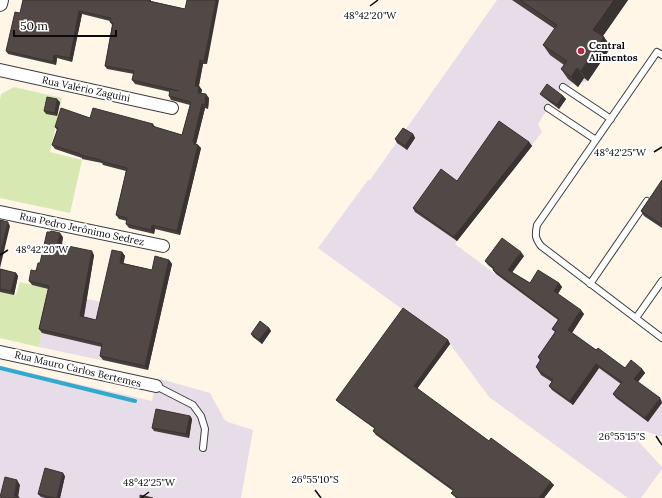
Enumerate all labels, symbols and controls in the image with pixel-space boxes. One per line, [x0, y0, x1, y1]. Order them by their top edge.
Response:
text: 48°42'20"W [344, 9, 397, 22]
scale bar [14, 12, 116, 38]
text: 50 m [20, 18, 48, 33]
place label: Central Alimentos [589, 39, 638, 64]
marker: Central Alimentos [576, 46, 586, 56]
street label: Rua Valério Zaguini [41, 73, 131, 105]
text: 48°42'25"W [594, 146, 647, 159]
street label: Rua Pedro Jerônimo Sedrez [18, 209, 146, 249]
text: 48°42'20"W [16, 243, 69, 256]
street label: Rua Mauro Carlos Bertemes [13, 348, 143, 390]
text: 26°55'15"S [599, 430, 646, 443]
text: 26°55'10"S [291, 473, 339, 486]
text: 48°42'25"W [123, 476, 176, 489]

